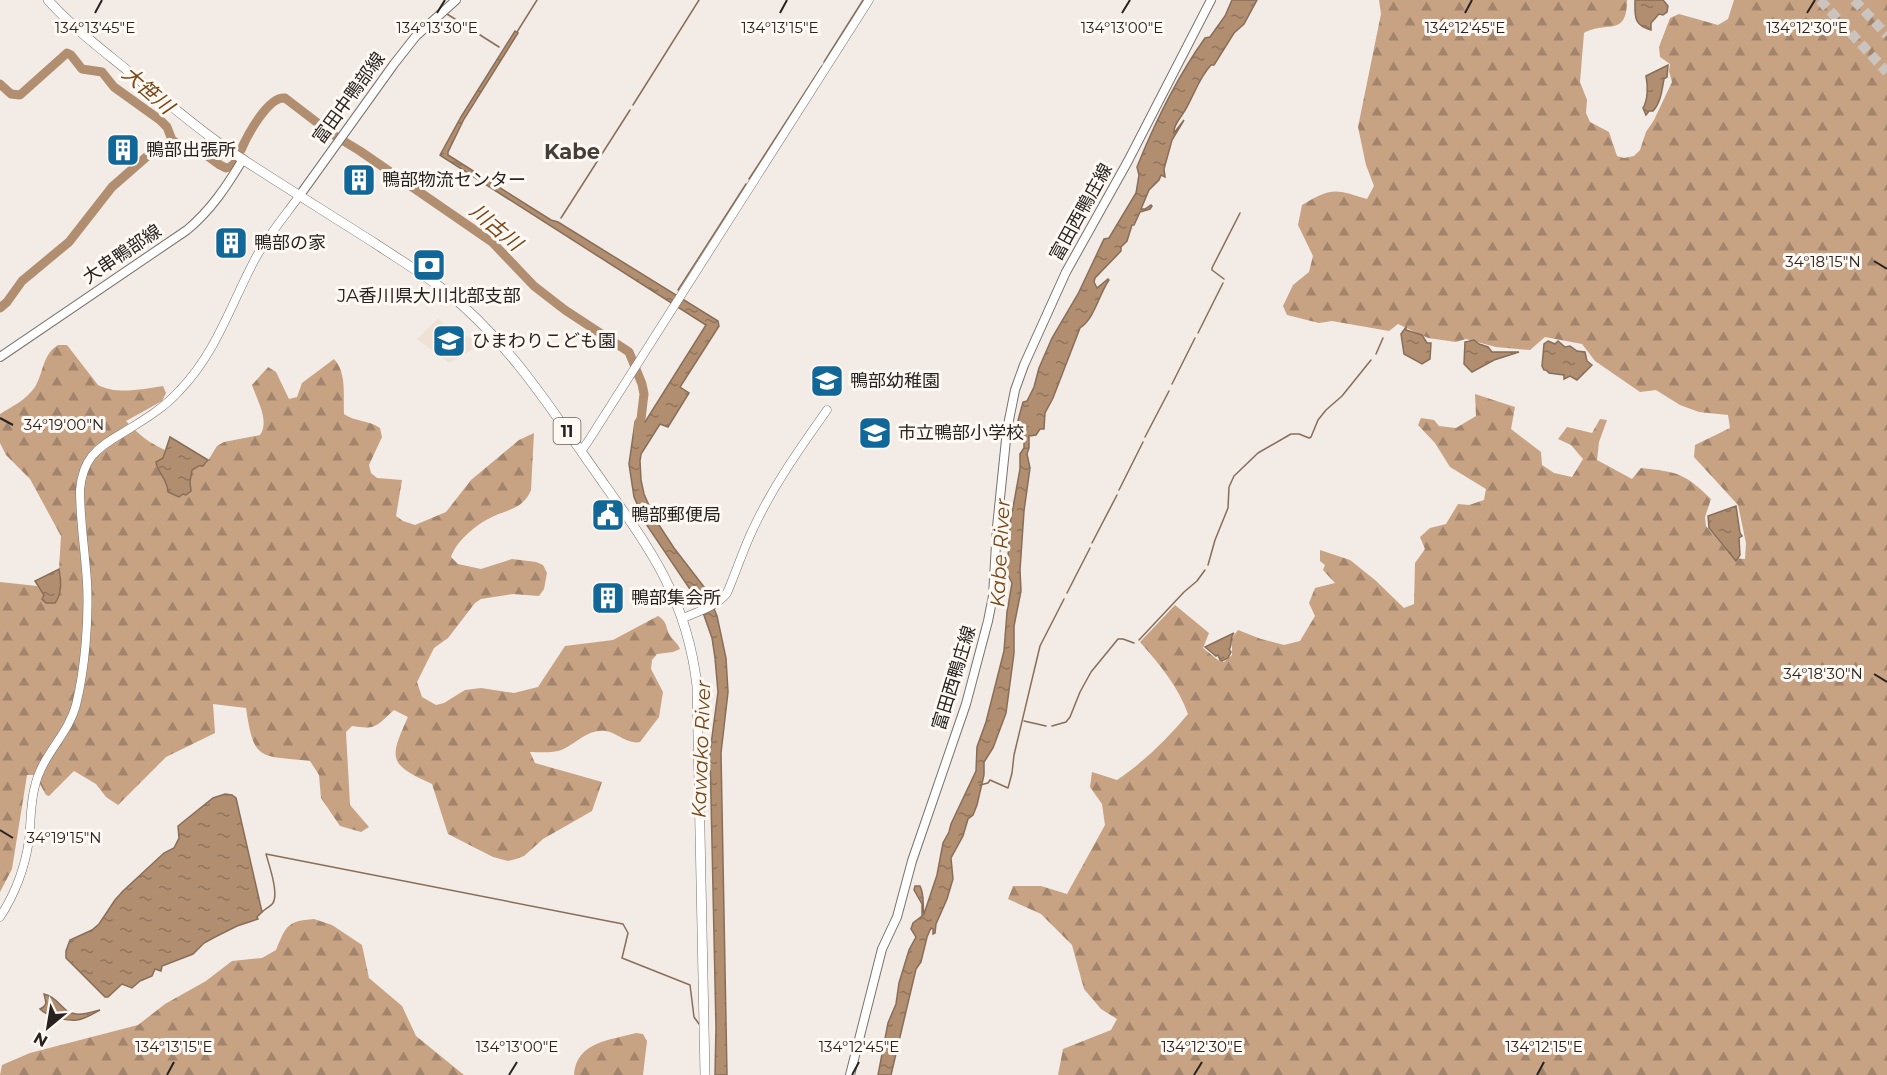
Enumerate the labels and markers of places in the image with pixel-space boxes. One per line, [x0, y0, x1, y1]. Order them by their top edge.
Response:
building icon: 鴨部出張所 [105, 132, 141, 168]
place label: 鴨部出張所 [146, 139, 236, 161]
building icon: 鴨部物流センター [341, 162, 377, 198]
place label: 鴨部物流センター [382, 169, 526, 191]
building icon: 鴨部の家 [213, 225, 249, 261]
place label: 鴨部の家 [254, 232, 326, 254]
bank icon: JA香川県大川北部支部 [411, 247, 447, 283]
place label: JA香川県大川北部支部 [336, 285, 521, 307]
school or university icon: ひまわりこども園 [431, 323, 467, 359]
place label: ひまわりこども園 [472, 330, 616, 352]
school or university icon: 鴨部幼稚園 [809, 363, 845, 399]
place label: 鴨部幼稚園 [850, 370, 940, 392]
school or university icon: 市立鴨部小学校 [857, 415, 893, 451]
place label: 市立鴨部小学校 [898, 422, 1024, 444]
public building icon: 鴨部郵便局 [590, 497, 626, 533]
place label: 鴨部郵便局 [631, 504, 721, 526]
building icon: 鴨部集会所 [590, 580, 626, 616]
place label: 鴨部集会所 [631, 587, 721, 609]

